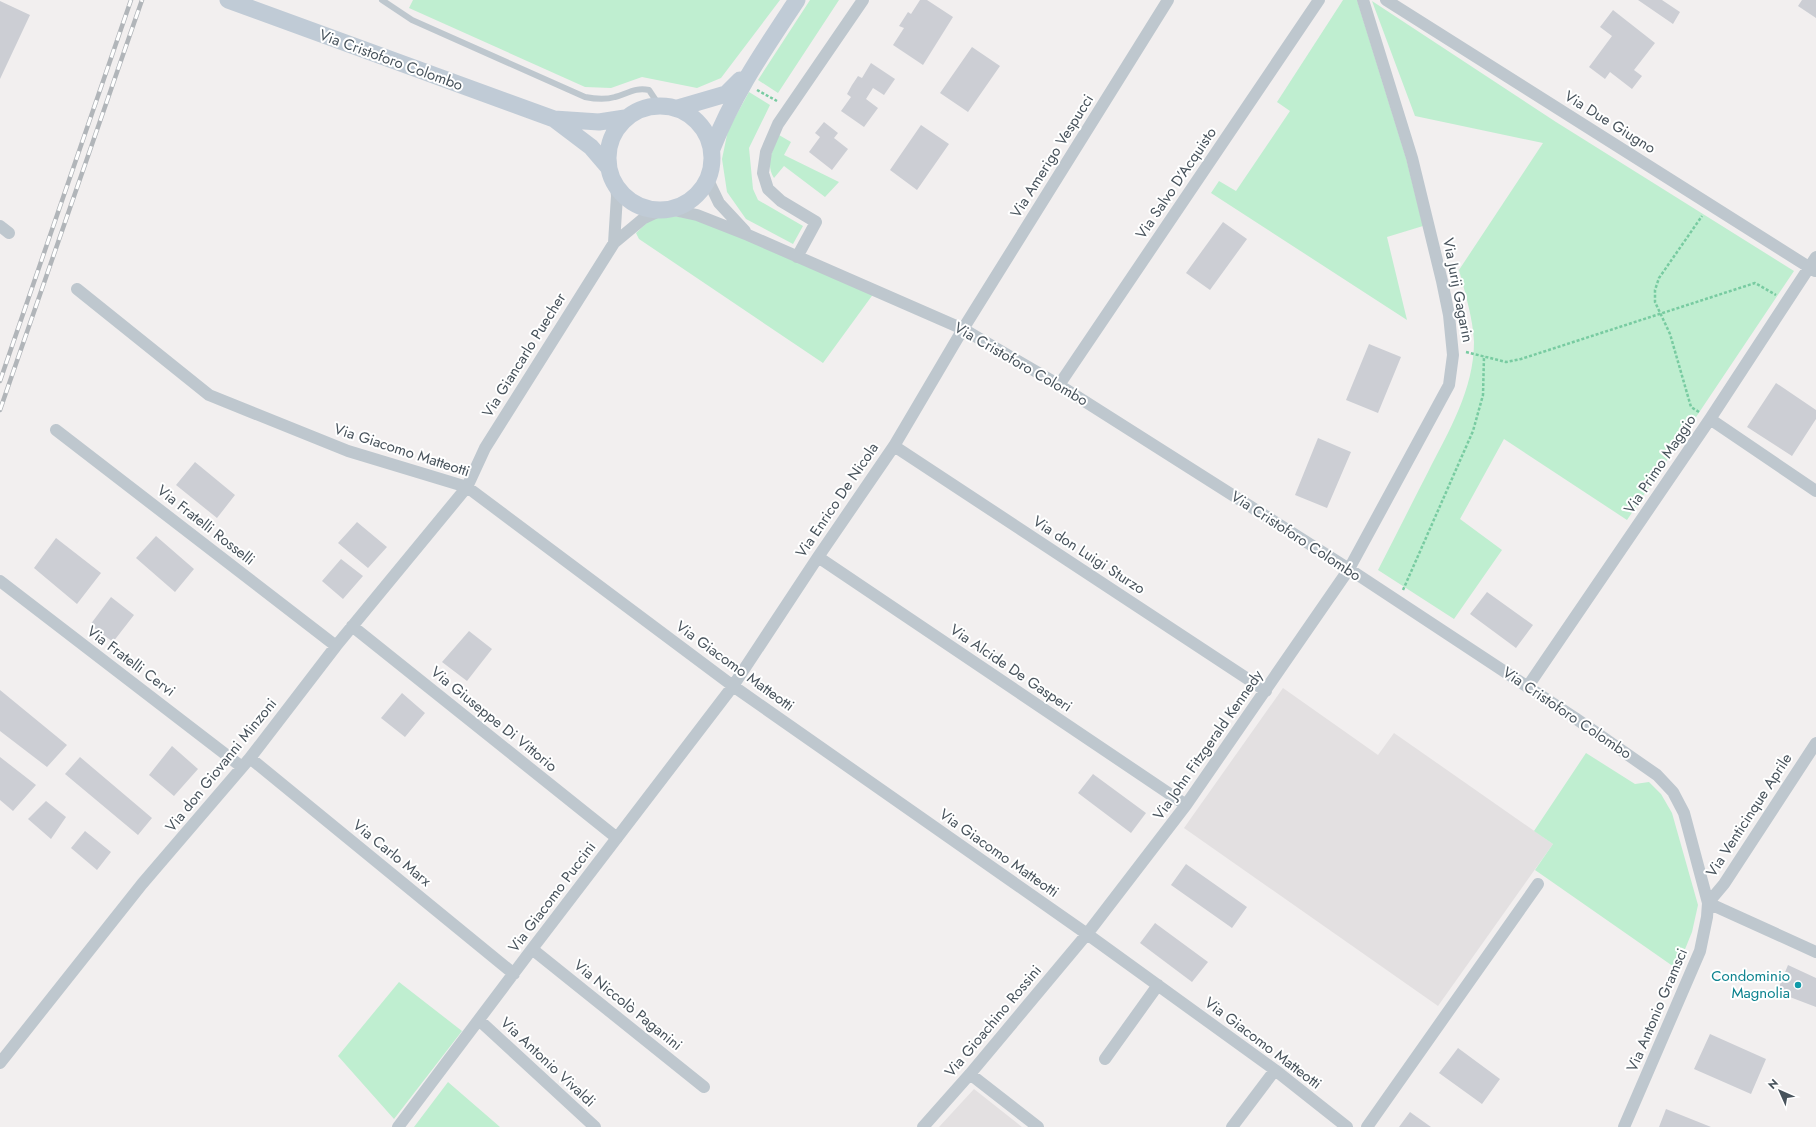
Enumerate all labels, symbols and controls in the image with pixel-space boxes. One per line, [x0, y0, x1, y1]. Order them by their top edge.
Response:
street label: Via Cristoforo Colombo [316, 24, 466, 96]
street label: Via Due Giugno [1560, 85, 1660, 159]
street label: Via Amerigo Vespucci [1005, 90, 1099, 222]
street label: Via Salvo D’Acquisto [1130, 123, 1222, 243]
street label: Via Jurij Gagarin [1437, 236, 1479, 344]
street label: Via Giancarlo Puecher [477, 288, 572, 422]
street label: Via Cristoforo Colombo [950, 317, 1092, 411]
street label: Via Primo Maggio [1619, 410, 1701, 518]
street label: Via Giacomo Matteotti [331, 418, 473, 482]
street label: Via Enrico De Nicola [790, 438, 884, 562]
street label: Via Fratelli Rosselli [152, 480, 260, 570]
street label: Via Cristoforo Colombo [1227, 486, 1365, 586]
street label: Via don Luigi Sturzo [1029, 510, 1149, 600]
street label: Via Giacomo Matteotti [671, 615, 799, 717]
street label: Via Alcide De Gasperi [945, 619, 1077, 717]
street label: Via Fratelli Cervi [82, 620, 180, 702]
street label: Via Giuseppe Di Vittorio [426, 661, 562, 777]
street label: Via Cristoforo Colombo [1498, 662, 1636, 764]
street label: Via John Fitzgerald Kennedy [1148, 665, 1268, 825]
street label: Via don Giovanni Minzoni [160, 693, 282, 837]
street label: Via Venticinque Aprile [1701, 749, 1797, 881]
street label: Via Giacomo Matteotti [935, 803, 1063, 903]
street label: Via Carlo Marx [348, 814, 437, 892]
street label: Via Giacomo Puccini [503, 837, 601, 957]
street label: Via Antonio Gramsci [1621, 945, 1693, 1075]
street label: Via Niccolò Paganini [569, 954, 687, 1056]
street label: Via Gioachino Rossini [939, 960, 1047, 1082]
place label: Condominio Magnolia [1711, 965, 1790, 1004]
marker: Condominio Magnolia [1793, 980, 1803, 990]
street label: Via Giacomo Matteotti [1200, 992, 1326, 1094]
street label: Via Antonio Vivaldi [495, 1012, 601, 1112]
north arrow [1760, 1071, 1800, 1111]
text: N [1764, 1075, 1782, 1093]

